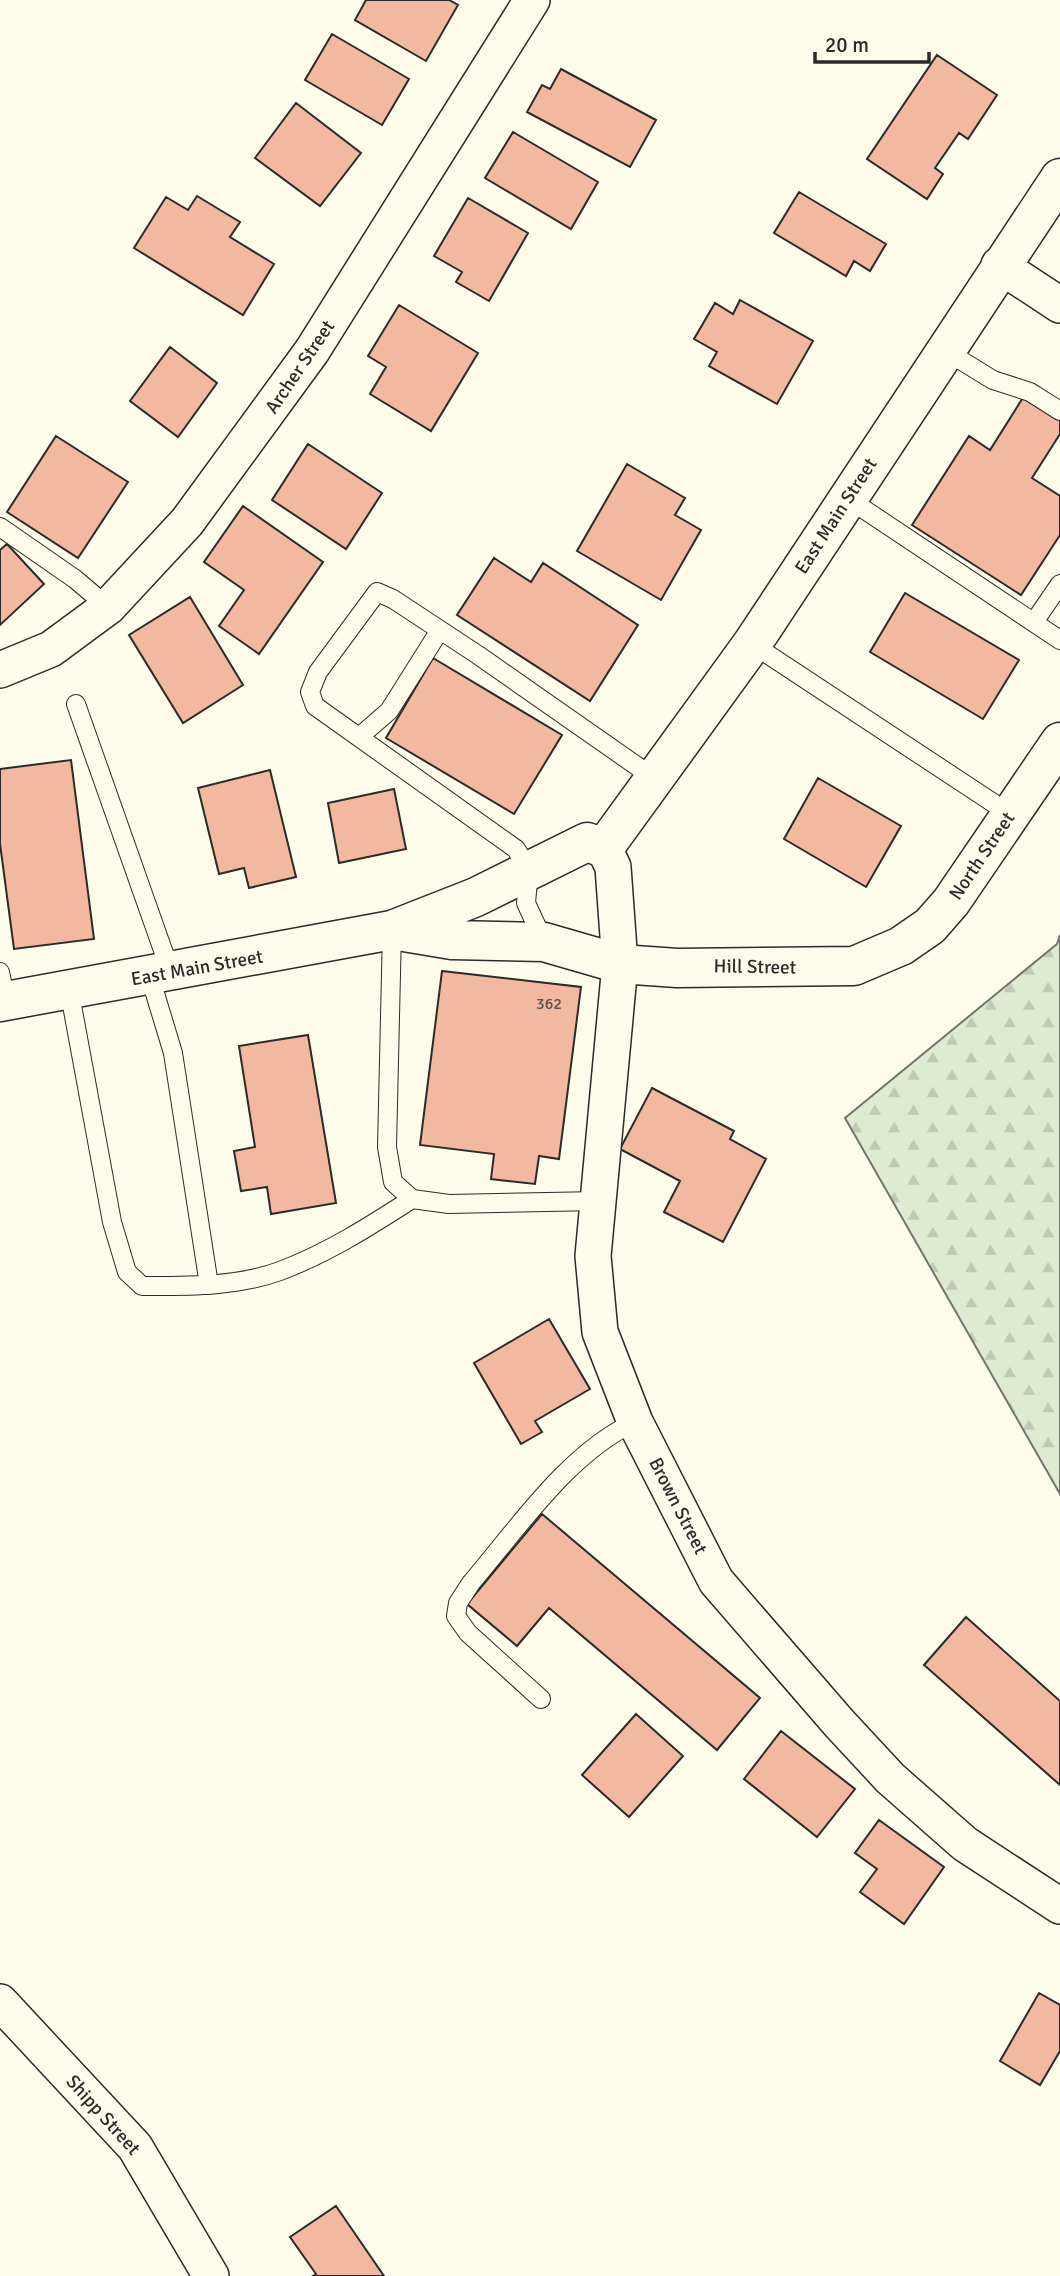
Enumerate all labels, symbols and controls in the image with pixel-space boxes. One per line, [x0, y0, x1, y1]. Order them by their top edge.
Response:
scale bar [815, 21, 929, 65]
text: 20 m [825, 32, 869, 58]
street label: Archer Street [260, 315, 340, 418]
street label: East Main Street [790, 453, 883, 579]
street label: North Street [944, 807, 1020, 905]
street label: East Main Street [129, 945, 265, 991]
street label: Hill Street [713, 954, 797, 980]
house number: 362 [536, 994, 562, 1014]
street label: Brown Street [643, 1454, 713, 1559]
street label: Shipp Street [61, 2070, 146, 2160]

